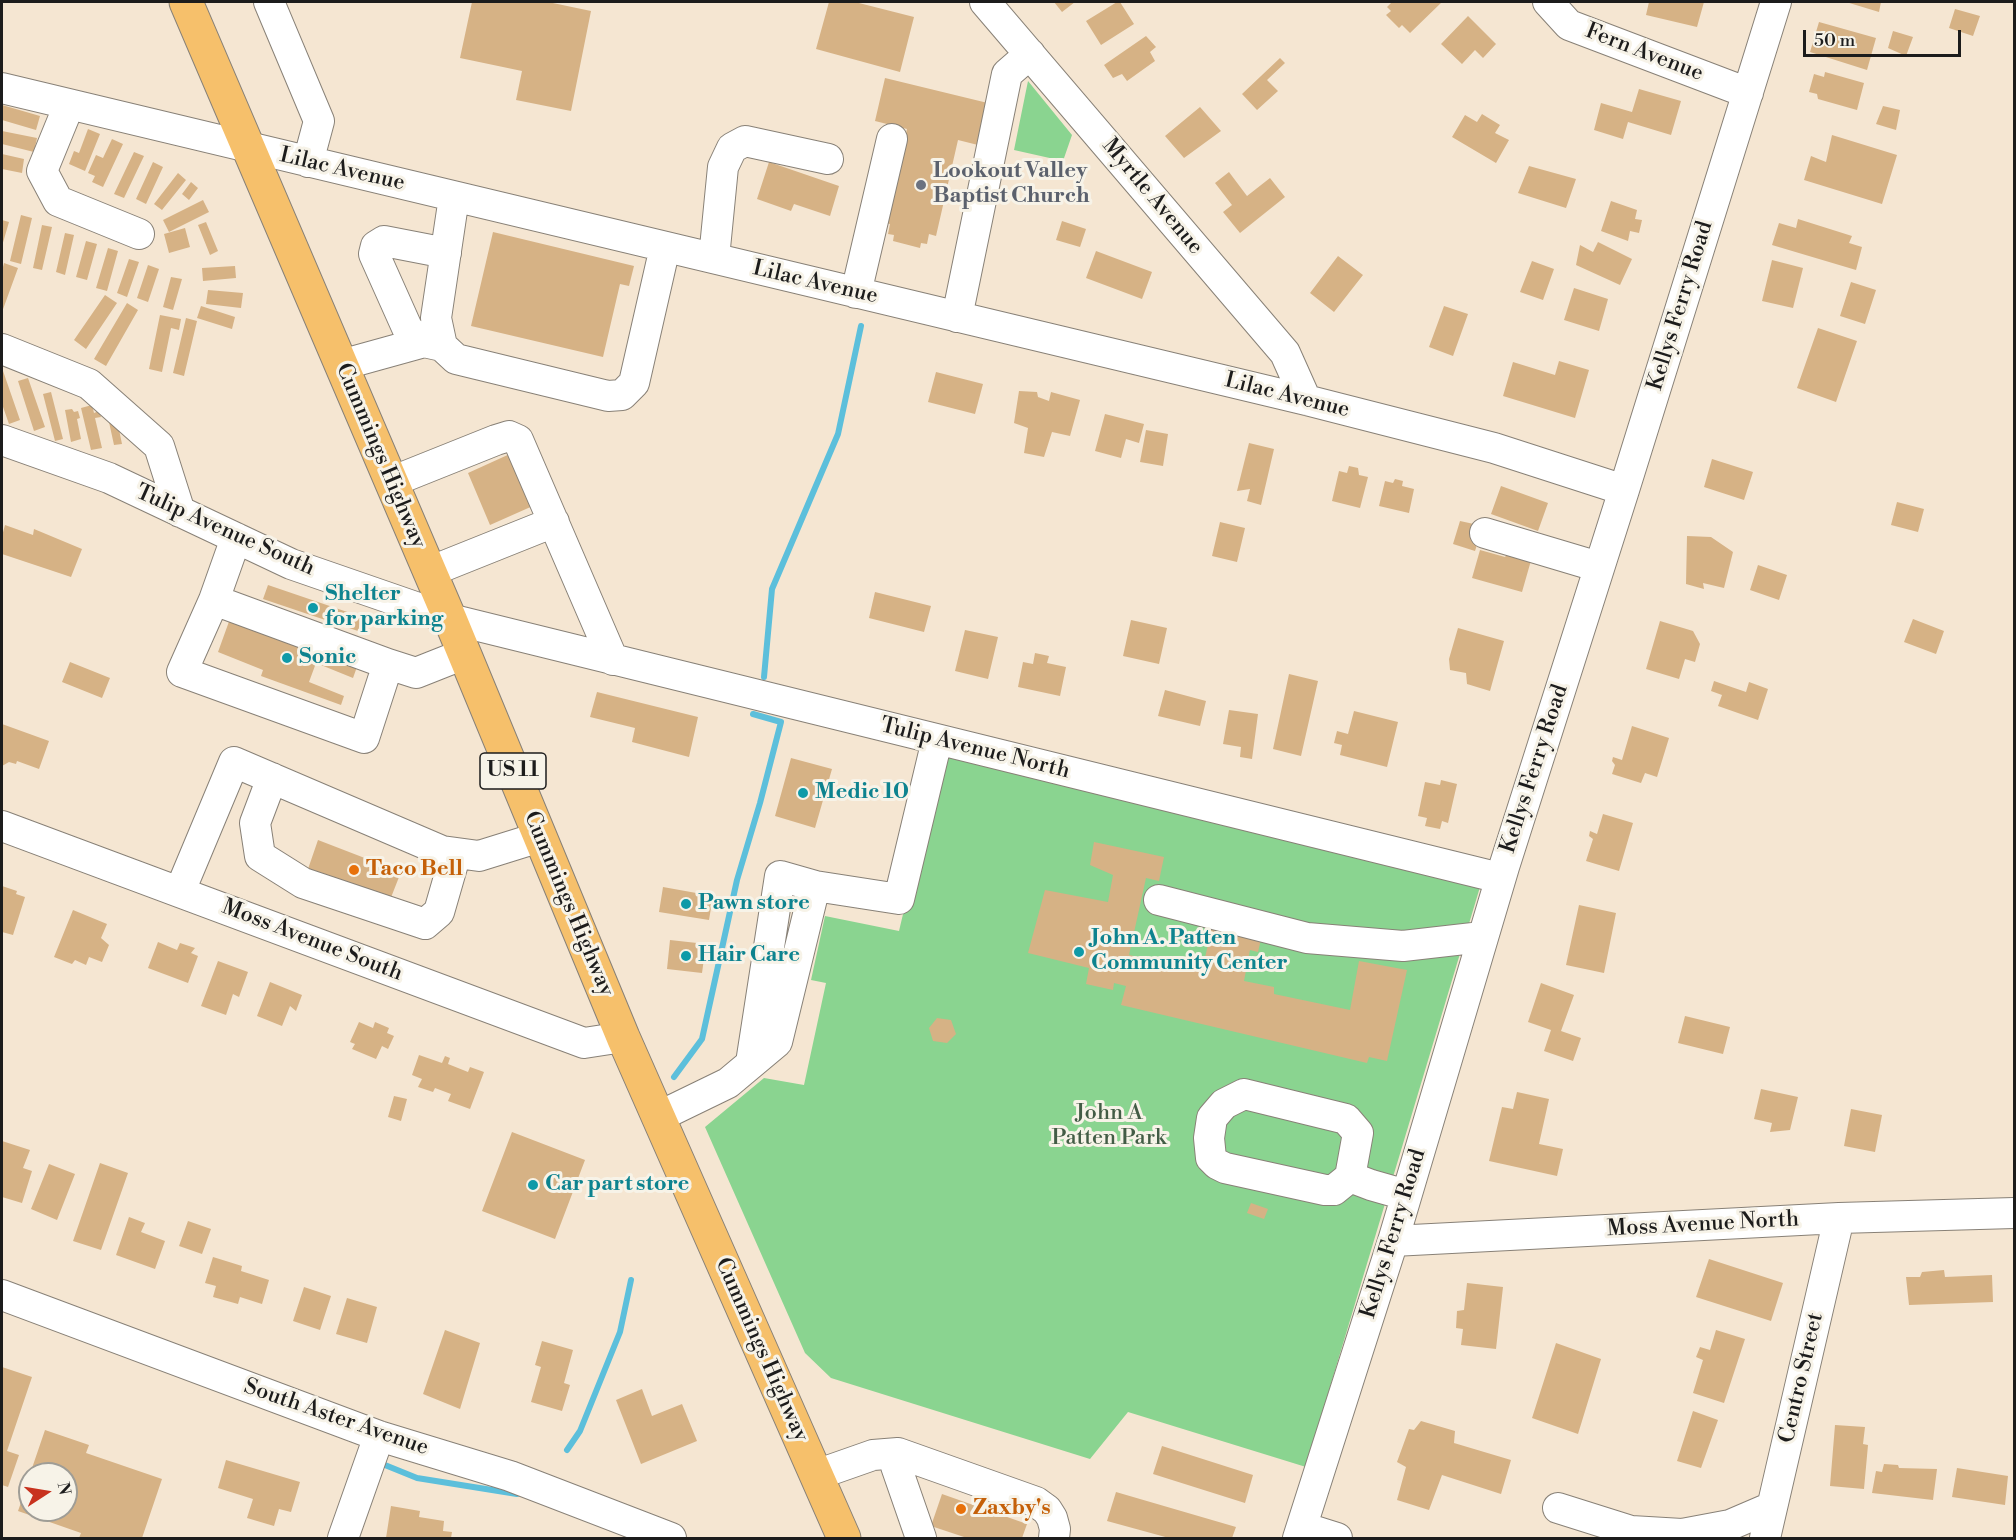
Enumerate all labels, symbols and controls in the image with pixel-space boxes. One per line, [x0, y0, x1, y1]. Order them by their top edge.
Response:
street label: Fern Avenue [1581, 18, 1707, 88]
scale bar [1806, 18, 1964, 56]
text: 50 m [1814, 29, 1855, 52]
street label: Myrtle Avenue [1096, 134, 1208, 260]
street label: Lilac Avenue [277, 143, 407, 197]
place label: Lookout Valley Baptist Church [933, 159, 1090, 210]
marker: Lookout Valley Baptist Church [914, 178, 928, 192]
street label: Kellys Ferry Road [1643, 218, 1719, 394]
street label: Lilac Avenue [750, 256, 880, 310]
street label: Cummings Highway [329, 360, 431, 552]
street label: Lilac Avenue [1222, 368, 1352, 424]
street label: Tulip Avenue South [131, 480, 319, 582]
place label: Shelter for parking [325, 582, 443, 634]
marker: Shelter for parking [306, 601, 320, 615]
place label: Sonic [299, 645, 356, 671]
marker: Sonic [280, 651, 294, 665]
street label: Kellys Ferry Road [1495, 681, 1575, 857]
street label: Tulip Avenue North [878, 713, 1072, 785]
road number: US 11 [480, 753, 546, 789]
place label: Medic 10 [815, 780, 909, 806]
marker: Medic 10 [796, 786, 810, 800]
street label: Cummings Highway [517, 808, 619, 1000]
place label: Taco Bell [366, 857, 463, 883]
marker: Taco Bell [347, 863, 361, 877]
place label: Pawn store [698, 891, 810, 917]
street label: Moss Avenue South [218, 894, 406, 988]
marker: Pawn store [679, 897, 693, 911]
place label: John A. Patten Community Center [1091, 926, 1288, 978]
place label: Hair Care [698, 943, 800, 969]
marker: John A. Patten Community Center [1072, 945, 1086, 959]
marker: Hair Care [679, 949, 693, 963]
park label: John A Patten Park [1052, 1101, 1166, 1152]
street label: Kellys Ferry Road [1356, 1146, 1432, 1322]
place label: Car part store [545, 1172, 689, 1198]
marker: Car part store [526, 1178, 540, 1192]
street label: Moss Avenue North [1606, 1207, 1800, 1243]
street label: Cummings Highway [709, 1254, 813, 1446]
street label: Centro Street [1774, 1310, 1830, 1446]
street label: South Aster Avenue [240, 1374, 432, 1462]
north arrow [18, 1462, 78, 1522]
text: N [53, 1480, 75, 1497]
place label: Zaxby's [973, 1496, 1051, 1522]
marker: Zaxby's [954, 1502, 968, 1516]

